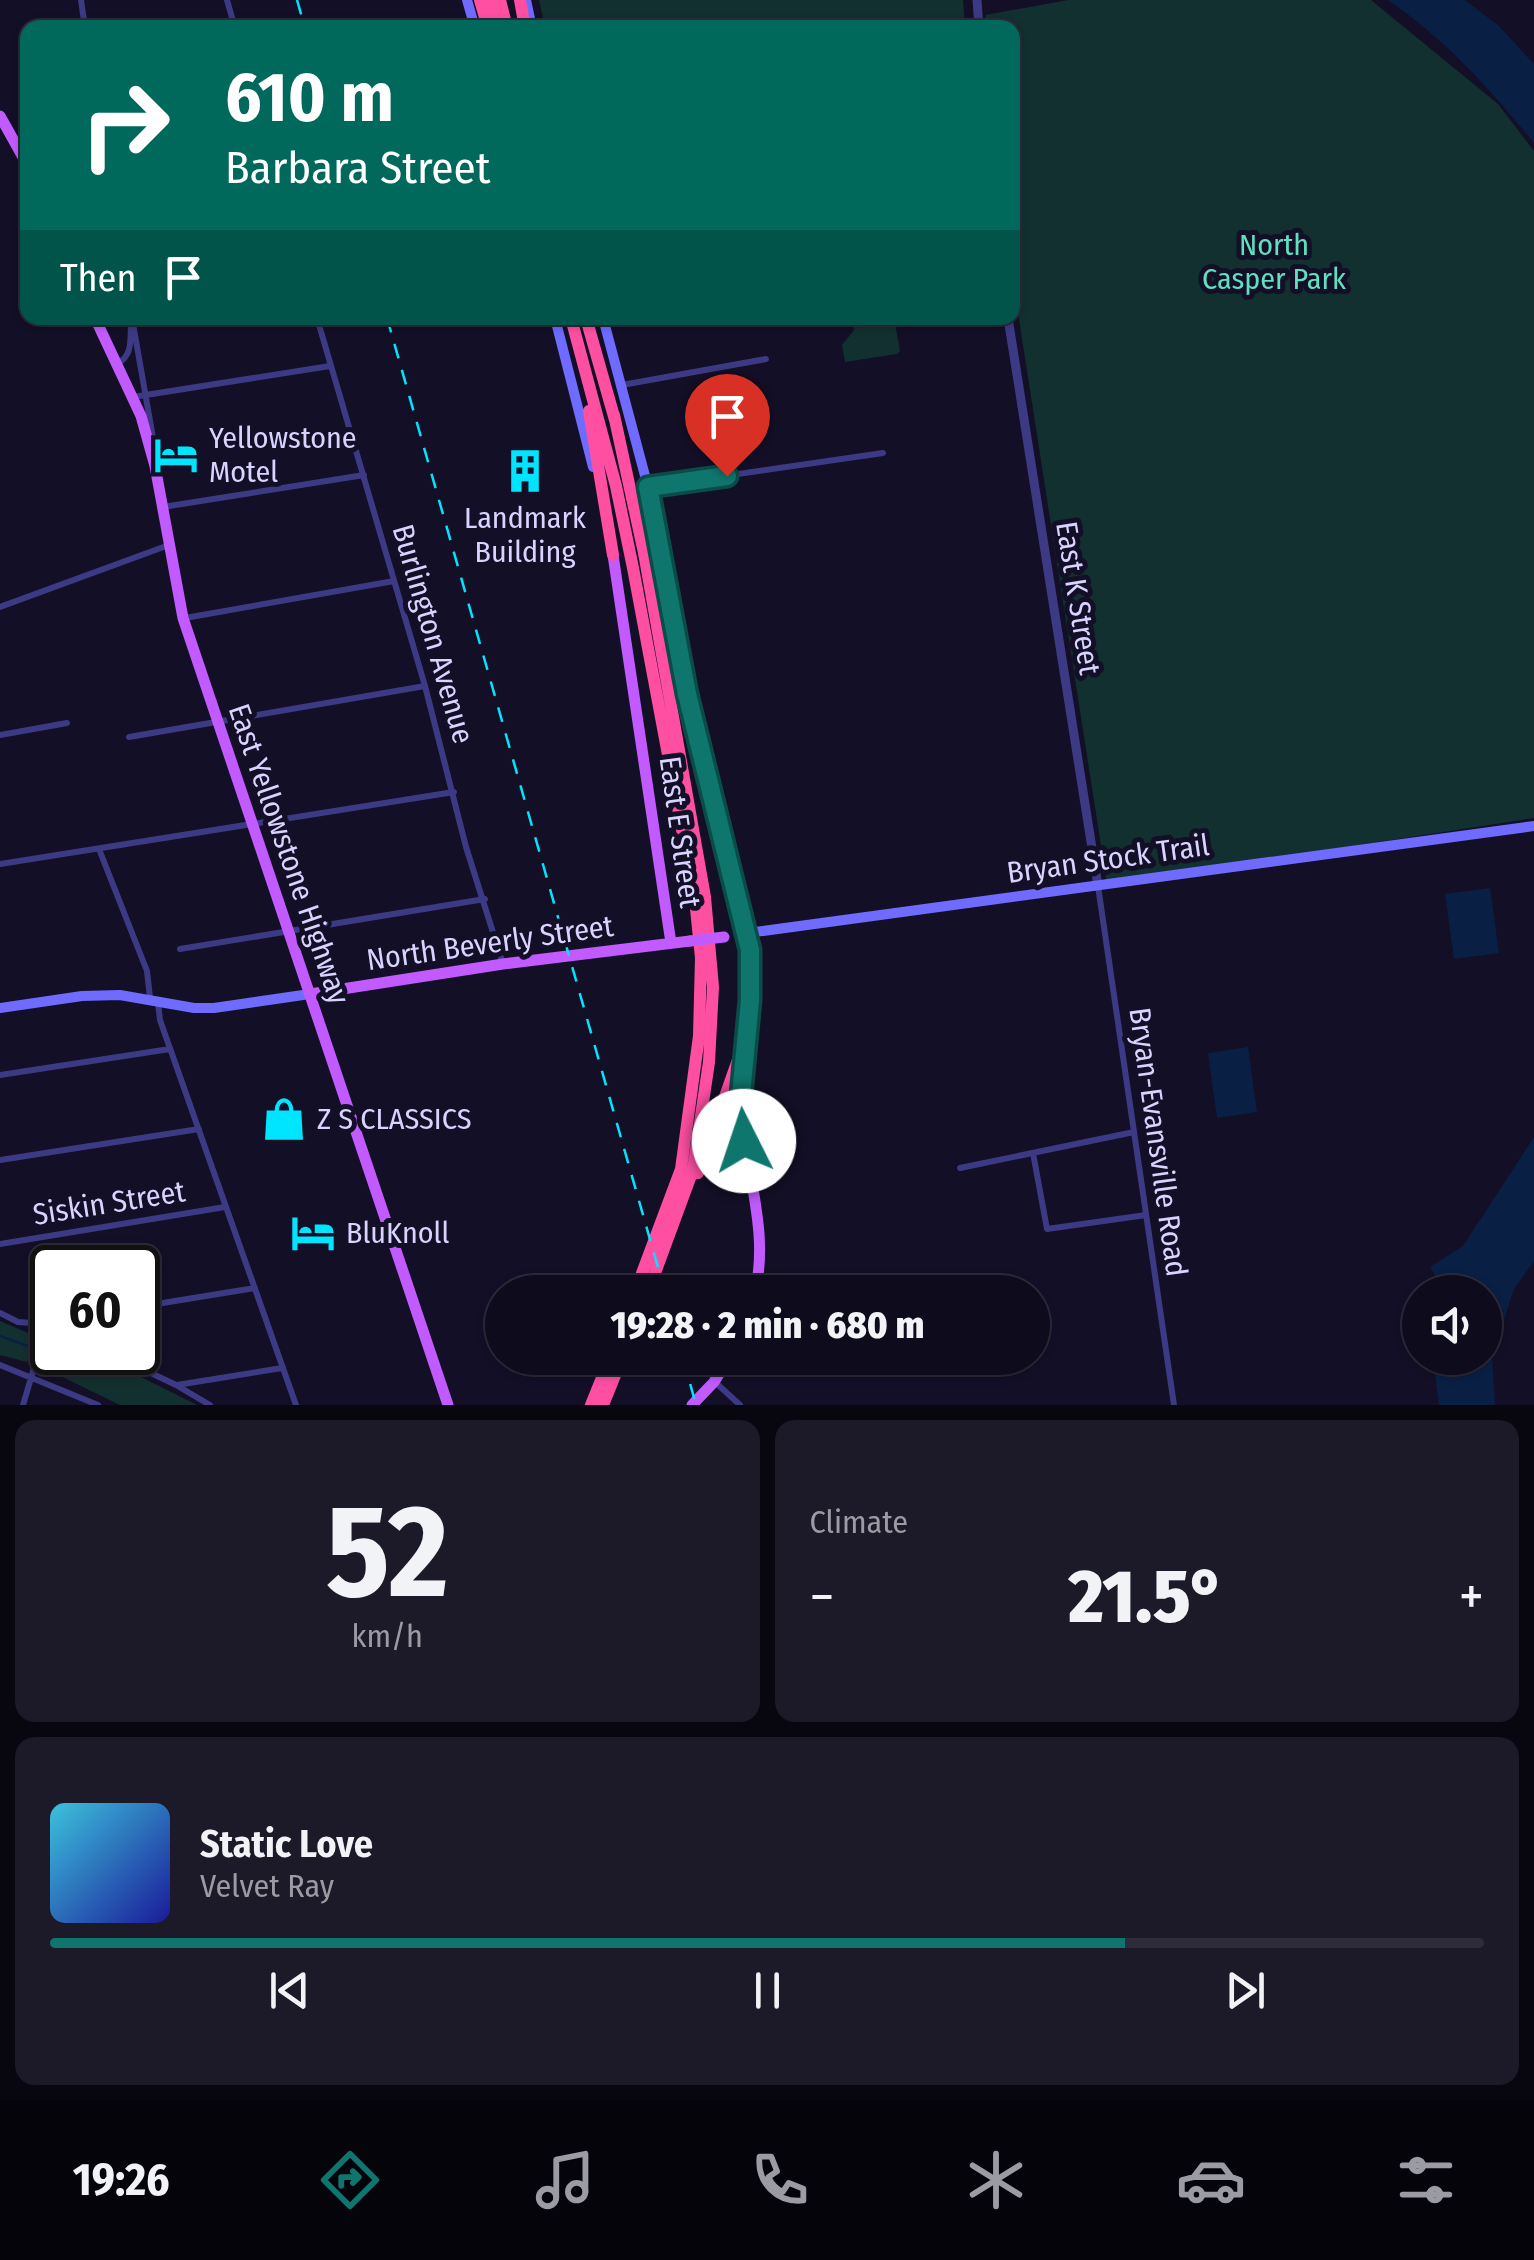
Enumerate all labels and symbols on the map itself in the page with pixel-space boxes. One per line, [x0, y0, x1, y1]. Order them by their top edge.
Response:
park label: North Casper Park [1202, 227, 1346, 297]
pin [685, 374, 770, 477]
place label: Yellowstone Motel [209, 420, 357, 490]
hotel icon: Yellowstone Motel [152, 431, 200, 479]
building icon: Landmark Building [501, 447, 549, 495]
place label: Landmark Building [464, 500, 586, 570]
street label: East K Street [1048, 519, 1108, 677]
street label: Burlington Avenue [385, 520, 481, 748]
street label: East Yellowstone Highway [221, 699, 358, 1009]
street label: East E Street [652, 754, 708, 910]
street label: Bryan Stock Trail [1004, 827, 1212, 891]
street label: North Beverly Street [364, 908, 616, 978]
street label: Bryan-Evansville Road [1121, 1005, 1195, 1279]
position arrow [692, 1089, 796, 1193]
shop icon: Z S CLASSICS [260, 1095, 308, 1143]
place label: Z S CLASSICS [317, 1101, 472, 1137]
street label: Siskin Street [30, 1173, 188, 1233]
hotel icon: BluKnoll [289, 1209, 337, 1257]
place label: BluKnoll [346, 1215, 449, 1251]
speed limit sign: 60 [30, 1245, 160, 1375]

